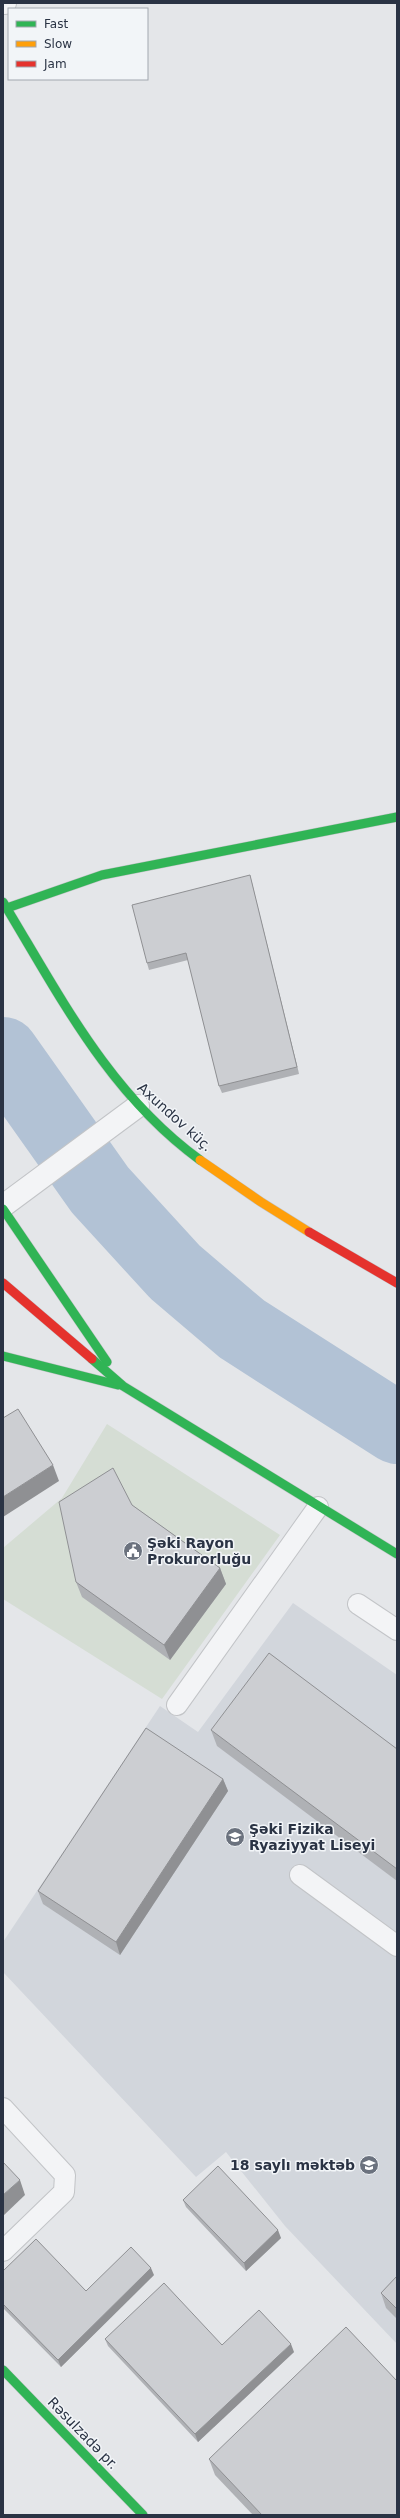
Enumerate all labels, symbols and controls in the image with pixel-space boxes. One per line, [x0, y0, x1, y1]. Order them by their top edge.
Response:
legend [8, 8, 148, 80]
text: Fast [44, 17, 68, 31]
text: Slow [44, 37, 72, 51]
text: Jam [43, 57, 67, 71]
street label: Axundov küç. [135, 1079, 215, 1155]
place label: Şəki Rayon Prokurorluğu [147, 1535, 251, 1567]
public building icon: Şəki Rayon Prokurorluğu [122, 1540, 144, 1562]
place label: Şəki Fizika Ryaziyyat Liseyi [249, 1821, 375, 1853]
school or university icon: Şəki Fizika Ryaziyyat Liseyi [224, 1826, 246, 1848]
school or university icon: 18 saylı məktəb [358, 2154, 380, 2176]
place label: 18 saylı məktəb [230, 2157, 355, 2173]
street label: Rəsulzadə pr. [45, 2394, 121, 2472]

